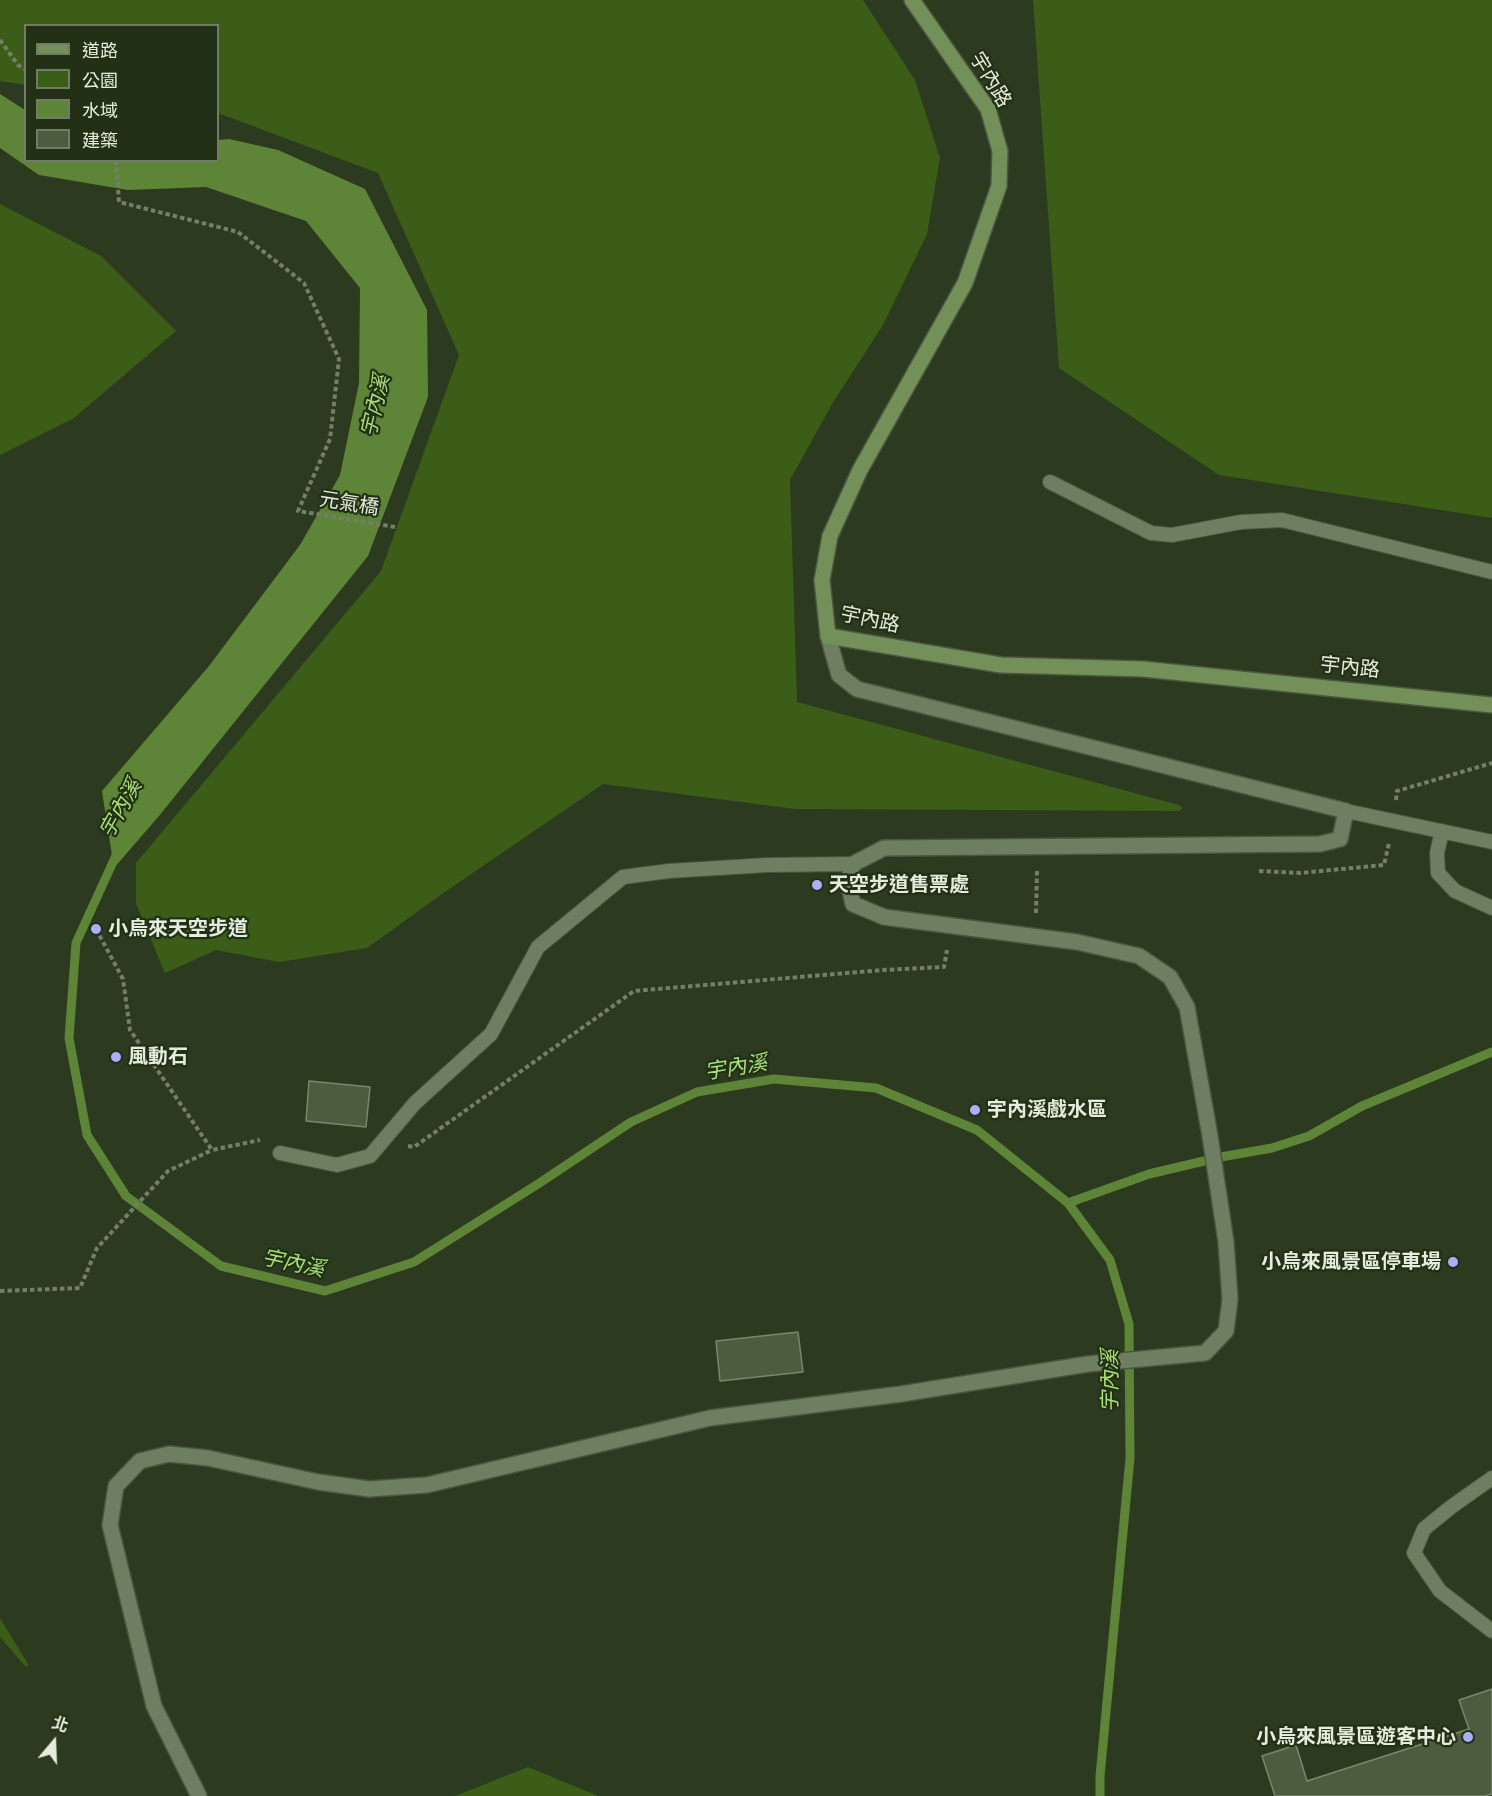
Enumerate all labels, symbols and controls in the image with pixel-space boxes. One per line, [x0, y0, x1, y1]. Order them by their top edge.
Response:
legend [24, 24, 219, 162]
text: 道路 [82, 40, 118, 62]
street label: 宇內路 [964, 48, 1016, 112]
text: 公園 [82, 70, 118, 92]
text: 水域 [82, 100, 118, 122]
text: 建築 [82, 130, 118, 152]
water label: 宇內溪 [357, 372, 395, 440]
street label: 元氣橋 [317, 487, 381, 521]
street label: 宇內路 [838, 602, 902, 638]
street label: 宇內路 [1319, 653, 1381, 683]
water label: 宇內溪 [95, 775, 147, 843]
place label: 天空步道售票處 [829, 873, 969, 897]
marker: 天空步道售票處 [810, 878, 824, 892]
place label: 小烏來天空步道 [108, 917, 248, 941]
marker: 小烏來天空步道 [89, 922, 103, 936]
place label: 風動石 [128, 1045, 188, 1069]
marker: 風動石 [109, 1050, 123, 1064]
water label: 宇內溪 [703, 1051, 769, 1085]
place label: 宇內溪戲水區 [987, 1098, 1107, 1122]
marker: 宇內溪戲水區 [968, 1103, 982, 1117]
water label: 宇內溪 [260, 1245, 326, 1283]
place label: 小烏來風景區停車場 [1261, 1250, 1441, 1274]
marker: 小烏來風景區停車場 [1446, 1255, 1460, 1269]
water label: 宇內溪 [1098, 1350, 1124, 1412]
north arrow [24, 1712, 84, 1772]
text: 北 [49, 1713, 71, 1736]
place label: 小烏來風景區遊客中心 [1256, 1725, 1456, 1749]
marker: 小烏來風景區遊客中心 [1461, 1730, 1475, 1744]

